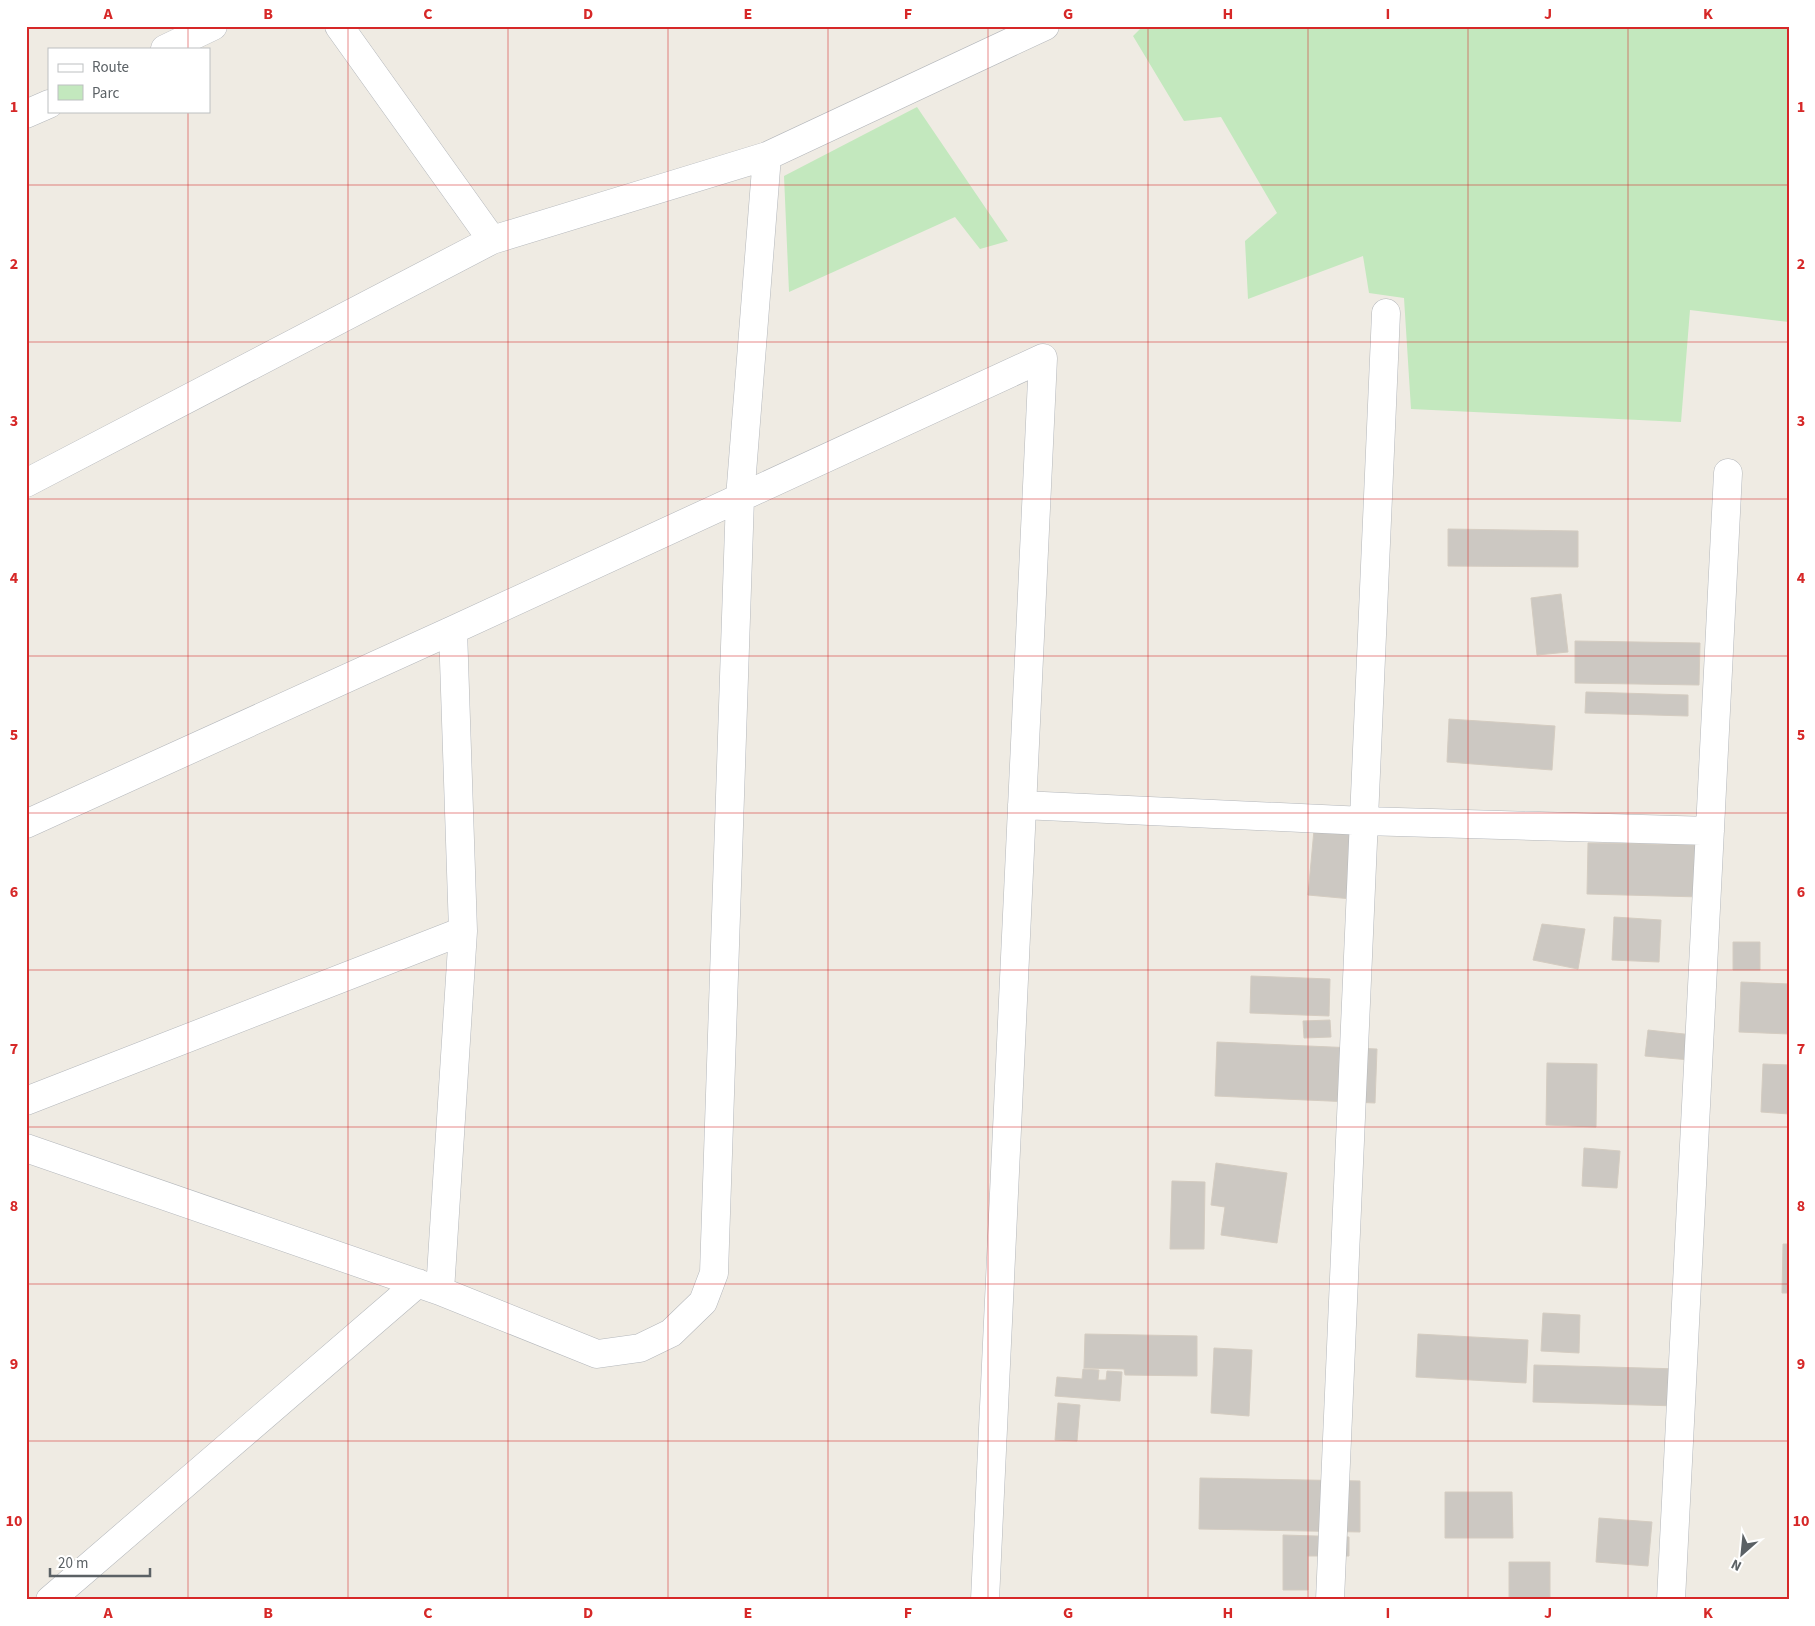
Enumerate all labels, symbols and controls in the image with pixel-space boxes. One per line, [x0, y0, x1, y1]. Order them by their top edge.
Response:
text: A [102, 3, 113, 25]
text: B [263, 3, 273, 25]
text: C [423, 3, 433, 25]
text: D [583, 3, 593, 25]
text: E [744, 3, 752, 25]
text: F [904, 3, 912, 25]
text: G [1063, 3, 1073, 25]
text: H [1223, 3, 1233, 25]
text: I [1386, 3, 1390, 25]
text: J [1544, 3, 1552, 25]
text: K [1703, 3, 1713, 25]
legend [48, 48, 210, 112]
text: Route [92, 57, 129, 78]
text: Parc [92, 83, 119, 104]
text: 1 [10, 96, 18, 118]
text: 1 [1797, 96, 1805, 118]
text: 2 [10, 253, 18, 275]
text: 2 [1797, 253, 1805, 275]
text: 3 [10, 410, 18, 432]
text: 3 [1797, 410, 1805, 432]
text: 4 [10, 567, 19, 589]
text: 4 [1797, 567, 1806, 589]
text: 5 [10, 724, 18, 746]
text: 5 [1797, 724, 1805, 746]
text: 6 [10, 881, 18, 903]
text: 6 [1797, 881, 1805, 903]
text: 7 [10, 1038, 18, 1060]
text: 7 [1797, 1038, 1805, 1060]
text: 8 [10, 1195, 18, 1217]
text: 8 [1797, 1195, 1805, 1217]
text: 9 [10, 1353, 18, 1375]
text: 9 [1797, 1353, 1805, 1375]
text: 10 [6, 1510, 22, 1532]
text: 10 [1793, 1510, 1809, 1532]
north arrow [1718, 1528, 1768, 1578]
scale bar [50, 1546, 150, 1578]
text: 20 m [58, 1553, 88, 1574]
text: N [1728, 1554, 1745, 1576]
text: A [102, 1602, 113, 1624]
text: B [263, 1602, 273, 1624]
text: C [423, 1602, 433, 1624]
text: D [583, 1602, 593, 1624]
text: E [744, 1602, 752, 1624]
text: F [904, 1602, 912, 1624]
text: G [1063, 1602, 1073, 1624]
text: H [1223, 1602, 1233, 1624]
text: I [1386, 1602, 1390, 1624]
text: J [1544, 1602, 1552, 1624]
text: K [1703, 1602, 1713, 1624]

